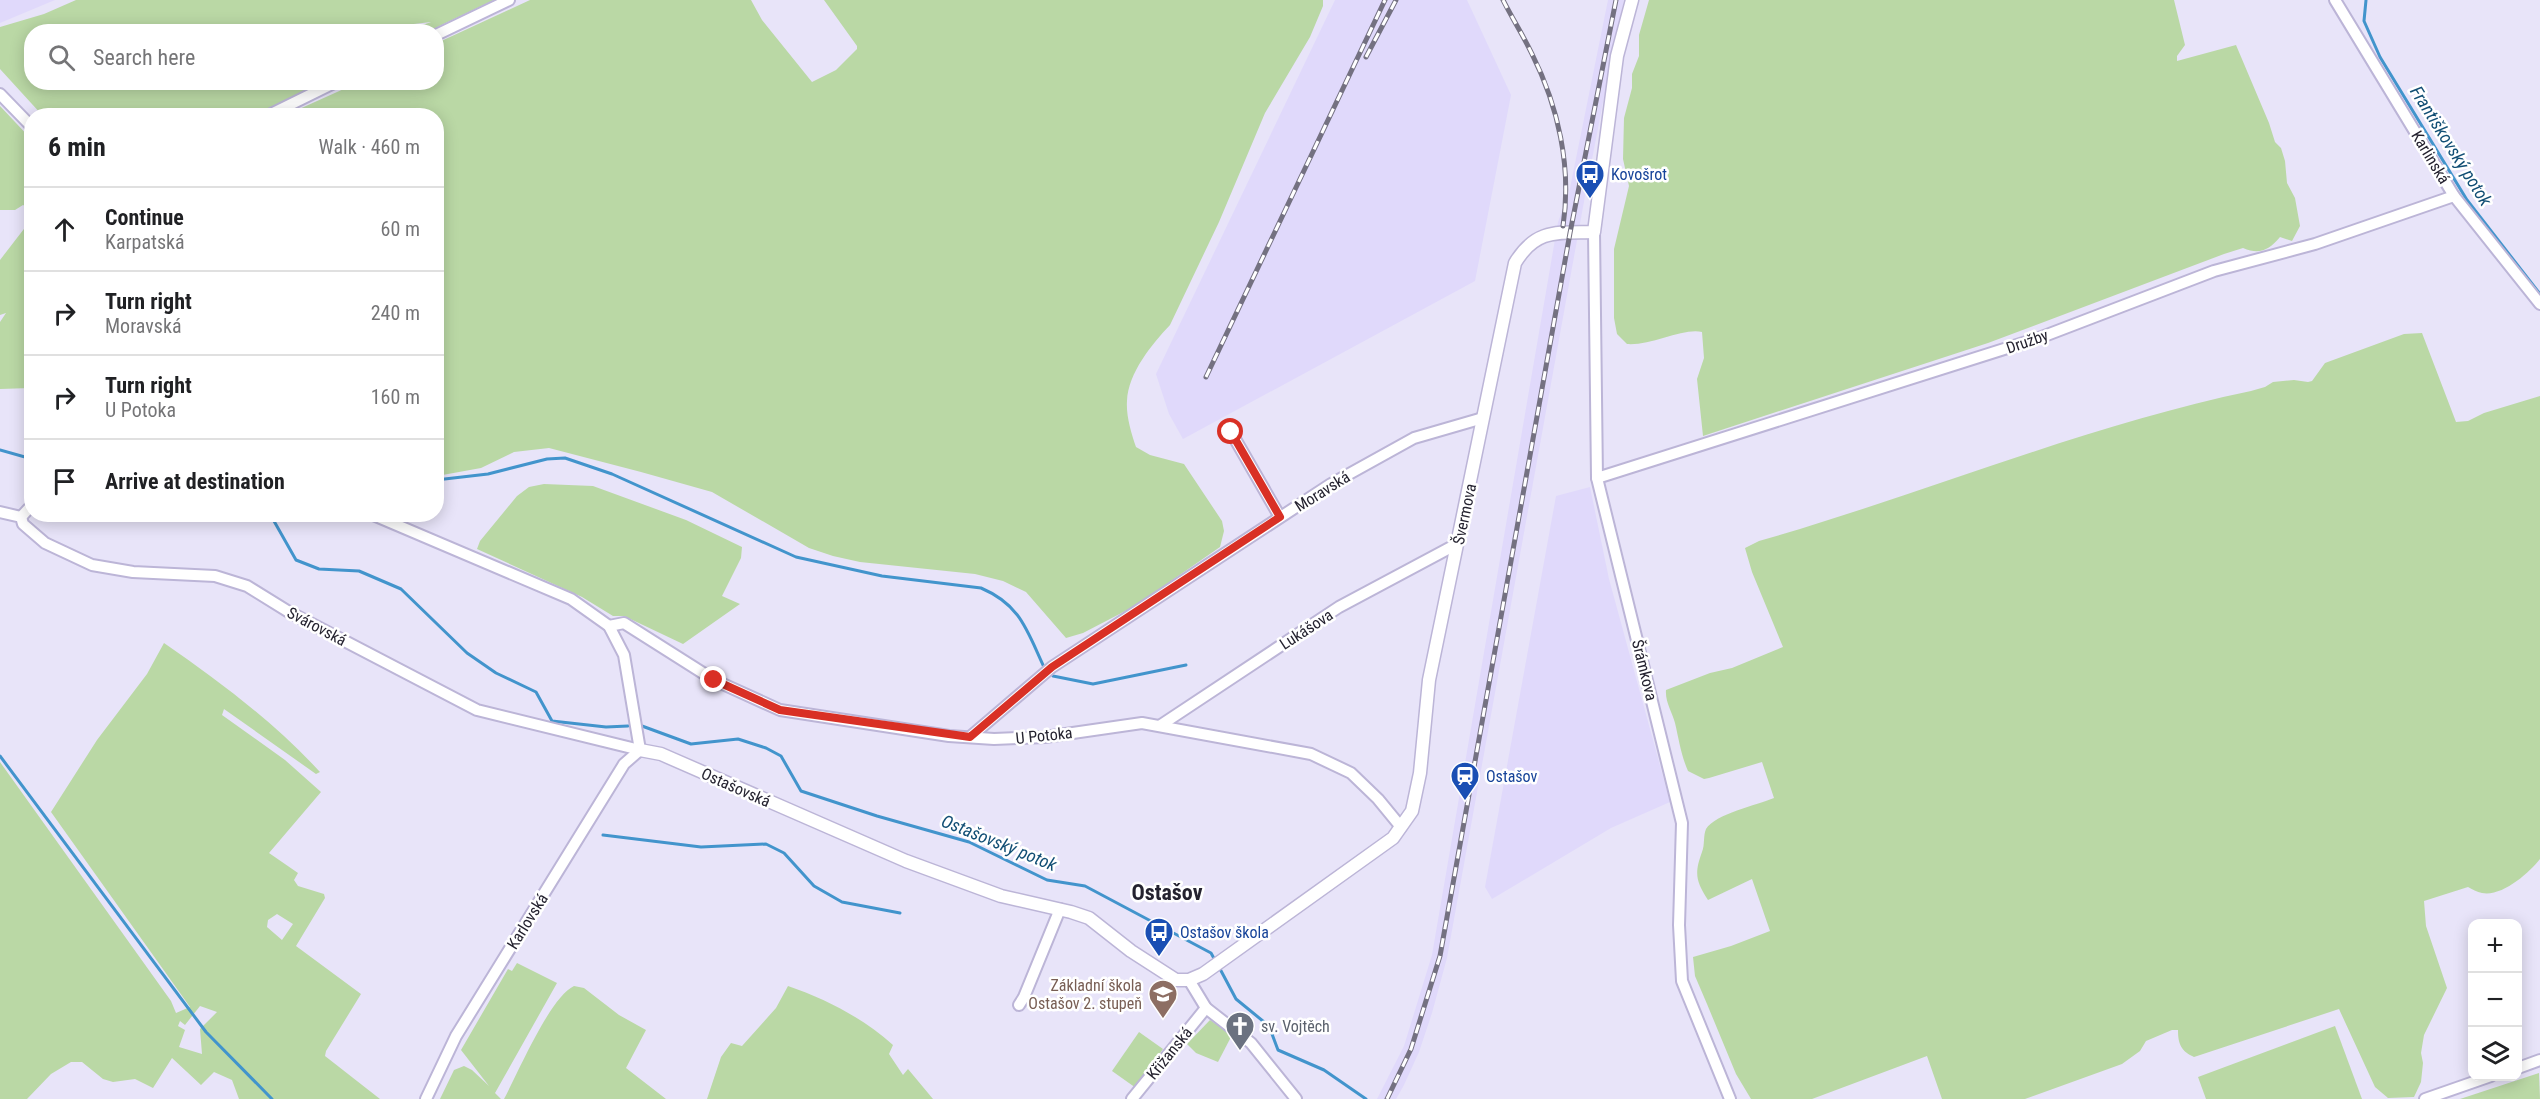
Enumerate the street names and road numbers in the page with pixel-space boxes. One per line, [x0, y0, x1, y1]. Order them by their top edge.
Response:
street label: Karlinská [2407, 127, 2454, 187]
street label: Družby [2004, 325, 2051, 357]
street label: Moravská [1291, 467, 1353, 516]
street label: Švermova [1449, 482, 1480, 546]
street label: Svárovská [284, 603, 350, 650]
street label: Lukášova [1276, 605, 1336, 654]
street label: Šrámkova [1628, 638, 1661, 703]
street label: U Potoka [1015, 723, 1073, 748]
street label: Ostašovská [698, 764, 773, 811]
street label: Karlovská [503, 890, 552, 953]
street label: Křižanská [1143, 1023, 1196, 1083]

